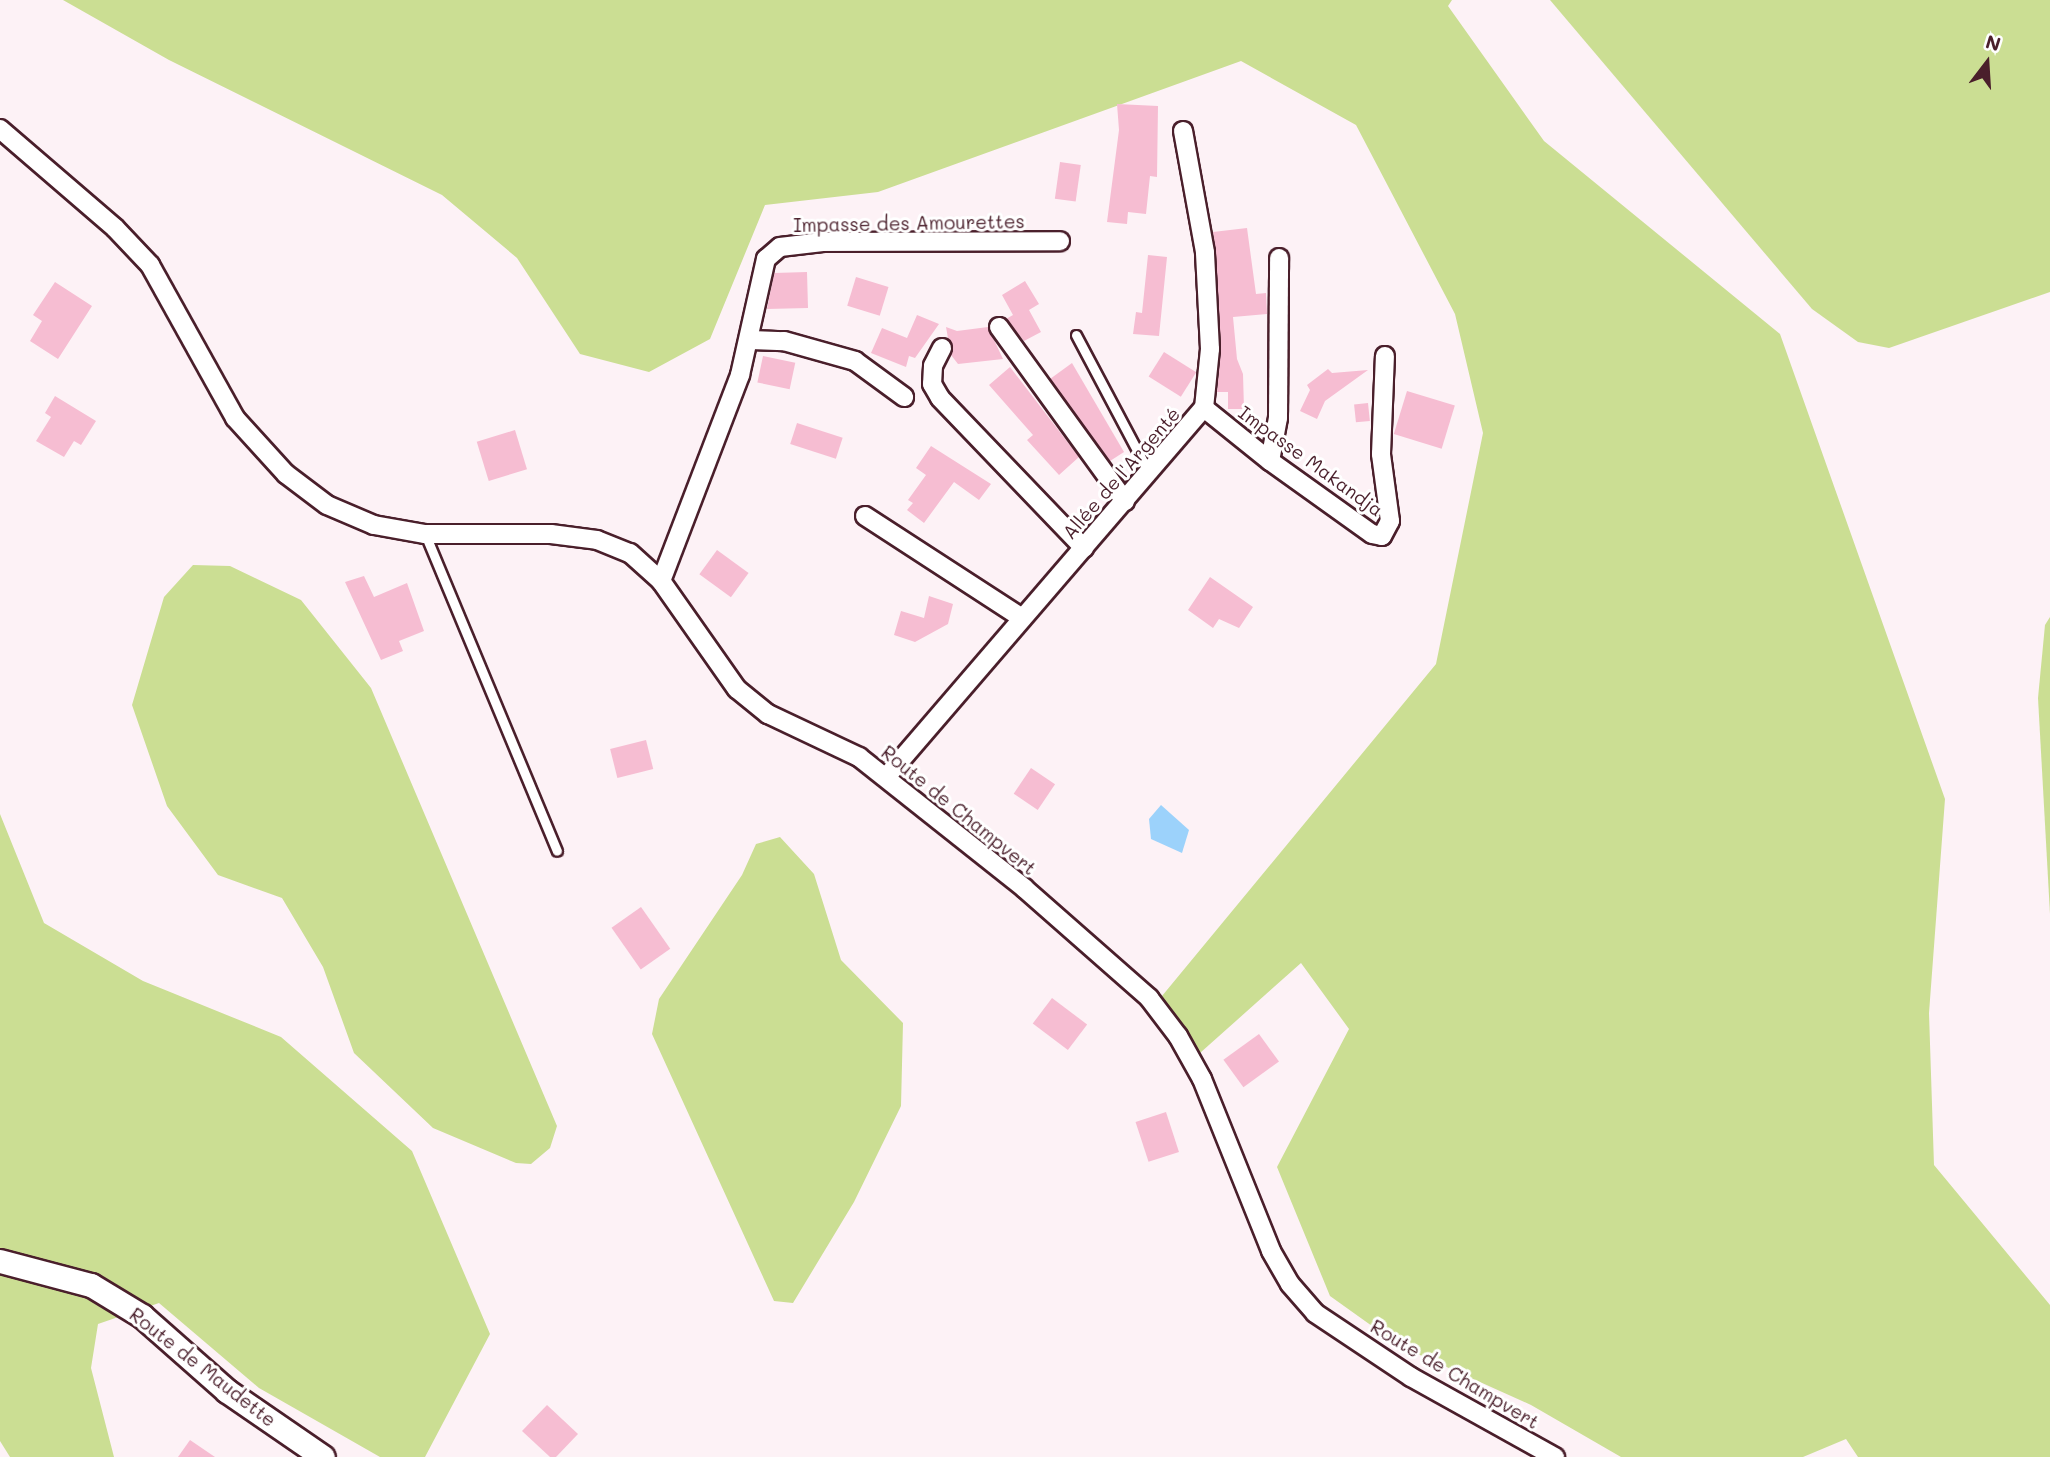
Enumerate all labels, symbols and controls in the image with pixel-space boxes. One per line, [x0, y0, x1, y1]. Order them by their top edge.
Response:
north arrow [1952, 28, 2022, 98]
text: N [1983, 28, 2004, 56]
street label: Impasse des Amourettes [793, 210, 1025, 236]
street label: Impasse Makandja [1234, 401, 1388, 521]
street label: Allée de l'Argenté [1058, 402, 1184, 544]
street label: Route de Champvert [877, 741, 1041, 879]
street label: Route de Maudette [125, 1303, 281, 1431]
street label: Route de Champvert [1367, 1315, 1543, 1433]

